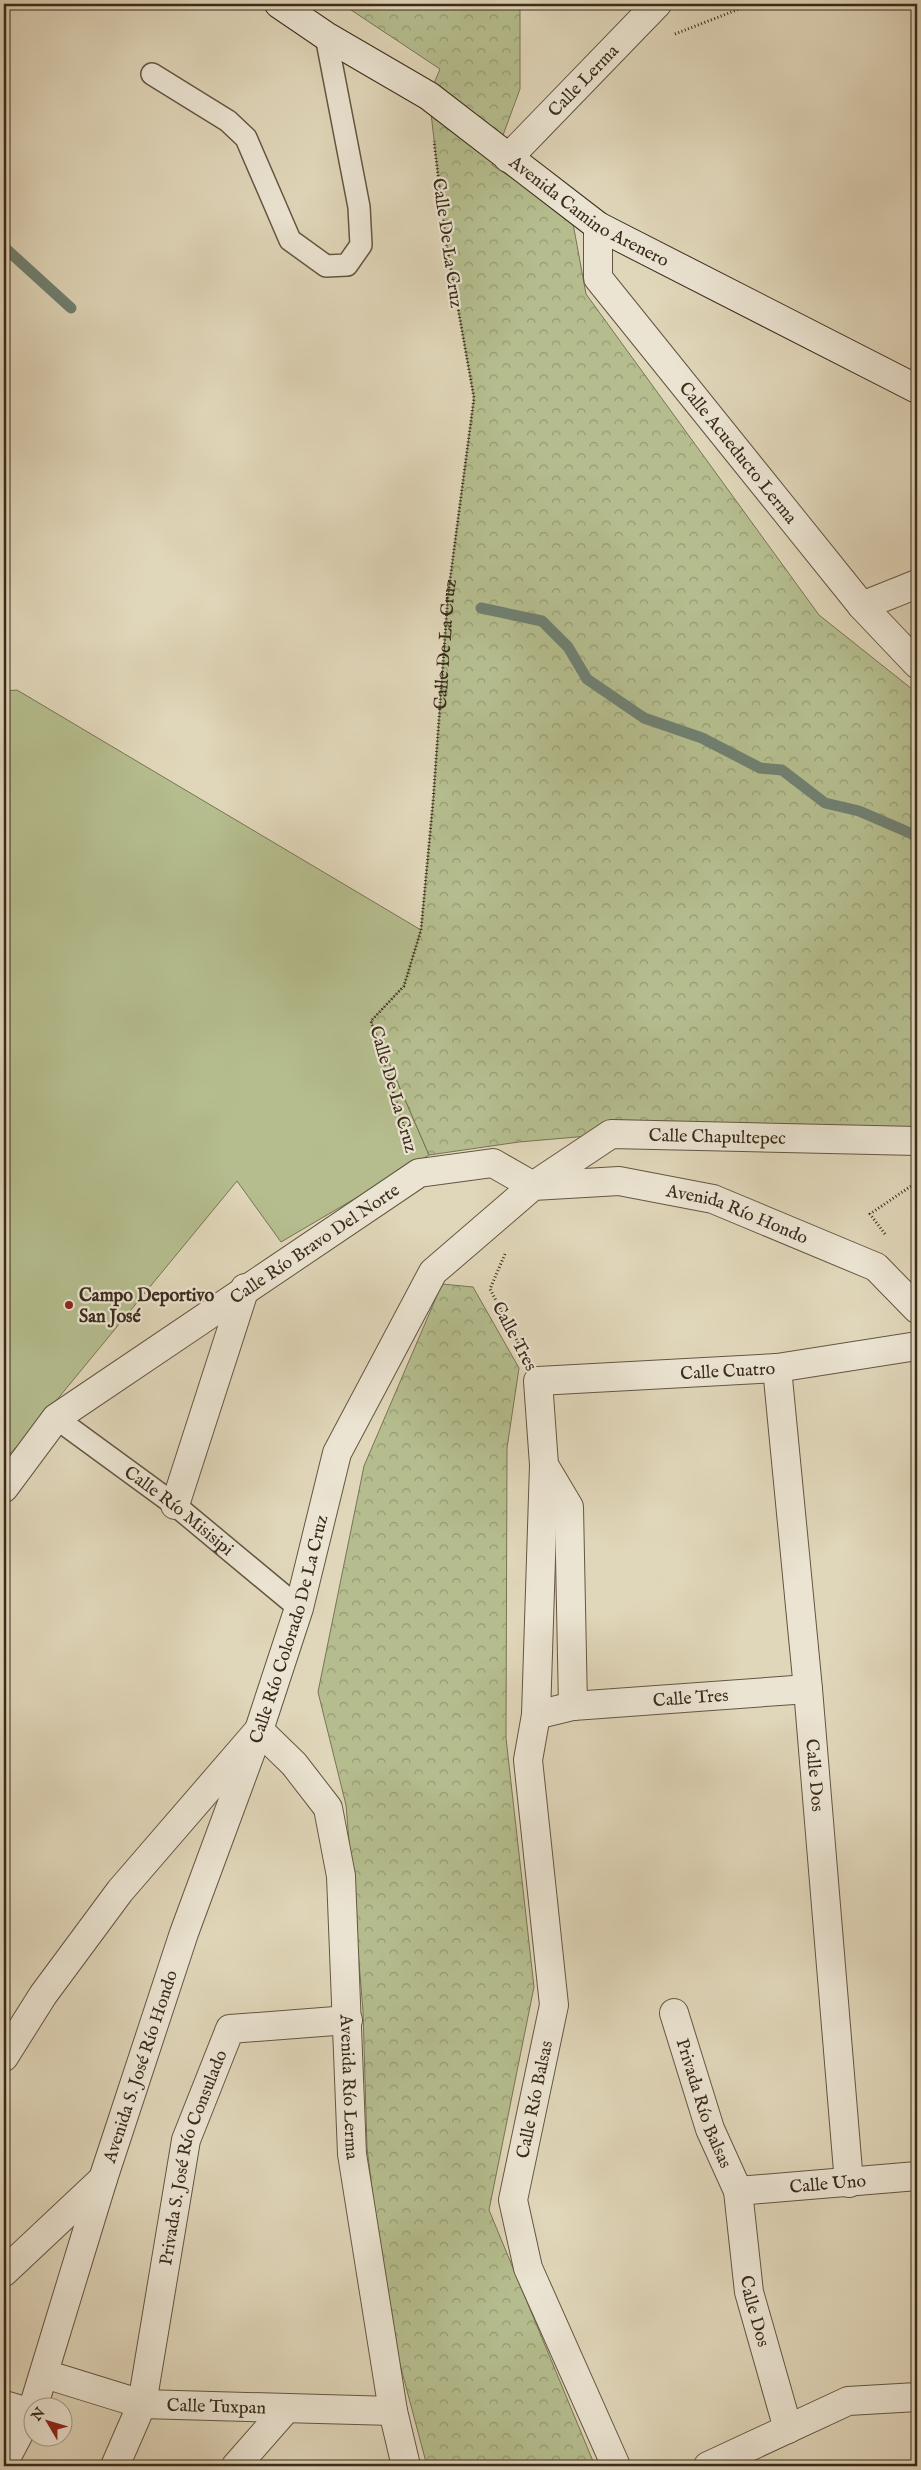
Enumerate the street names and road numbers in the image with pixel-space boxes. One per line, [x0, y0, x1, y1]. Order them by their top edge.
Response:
street label: Calle Lerma [544, 40, 625, 123]
street label: Avenida Camino Arenero [503, 151, 673, 273]
street label: Calle De La Cruz [426, 177, 467, 310]
street label: Calle Acueducto Lerma [673, 378, 802, 529]
street label: Calle De La Cruz [430, 578, 463, 711]
street label: Calle De La Cruz [363, 1023, 422, 1155]
street label: Calle Chapultepec [648, 1125, 786, 1151]
street label: Calle Río Bravo Del Norte [226, 1179, 404, 1310]
street label: Avenida Río Hondo [663, 1180, 811, 1250]
street label: Calle Tres [486, 1298, 542, 1375]
street label: Calle Cuatro [680, 1358, 776, 1386]
street label: Calle Río Misisipi [119, 1462, 238, 1562]
street label: Calle Río Colorado De La Cruz [245, 1513, 334, 1747]
street label: Calle Tres [652, 1685, 729, 1713]
street label: Calle Dos [799, 1738, 828, 1813]
street label: Avenida S. José Río Hondo [99, 1967, 184, 2167]
street label: Avenida Río Lerma [333, 2013, 363, 2162]
street label: Privada Río Balsas [670, 2036, 736, 2172]
street label: Calle Río Balsas [512, 2039, 559, 2161]
street label: Privada S. José Río Consulado [155, 2047, 234, 2267]
street label: Calle Uno [789, 2170, 867, 2200]
street label: Calle Dos [734, 2274, 774, 2350]
street label: Calle Tuxpan [166, 2395, 267, 2420]

